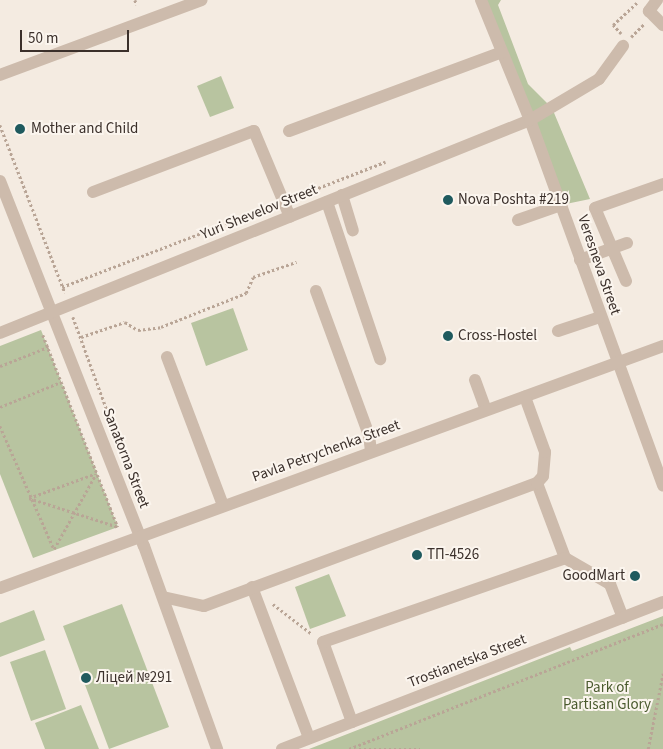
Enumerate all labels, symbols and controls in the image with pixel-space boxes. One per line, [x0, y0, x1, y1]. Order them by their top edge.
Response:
scale bar [22, 20, 131, 52]
text: 50 m [28, 28, 58, 49]
place label: Mother and Child [31, 120, 138, 138]
marker: Mother and Child [13, 122, 27, 136]
street label: Yuri Shevelov Street [198, 180, 320, 244]
place label: Nova Poshta #219 [458, 191, 569, 209]
marker: Nova Poshta #219 [442, 194, 454, 206]
street label: Veresneva Street [574, 213, 624, 317]
place label: Cross-Hostel [458, 327, 537, 345]
marker: Cross-Hostel [442, 330, 454, 342]
street label: Sanatorna Street [99, 405, 153, 511]
street label: Pavla Petrychenka Street [250, 416, 402, 486]
place label: ТП-4526 [427, 546, 479, 564]
marker: ТП-4526 [411, 549, 423, 561]
place label: GoodMart [562, 567, 625, 585]
marker: GoodMart [629, 570, 641, 582]
street label: Trostianetska Street [405, 630, 529, 692]
place label: Ліцей №291 [96, 669, 172, 687]
marker: Ліцей №291 [80, 672, 92, 684]
park label: Park of Partisan Glory [563, 678, 651, 713]

